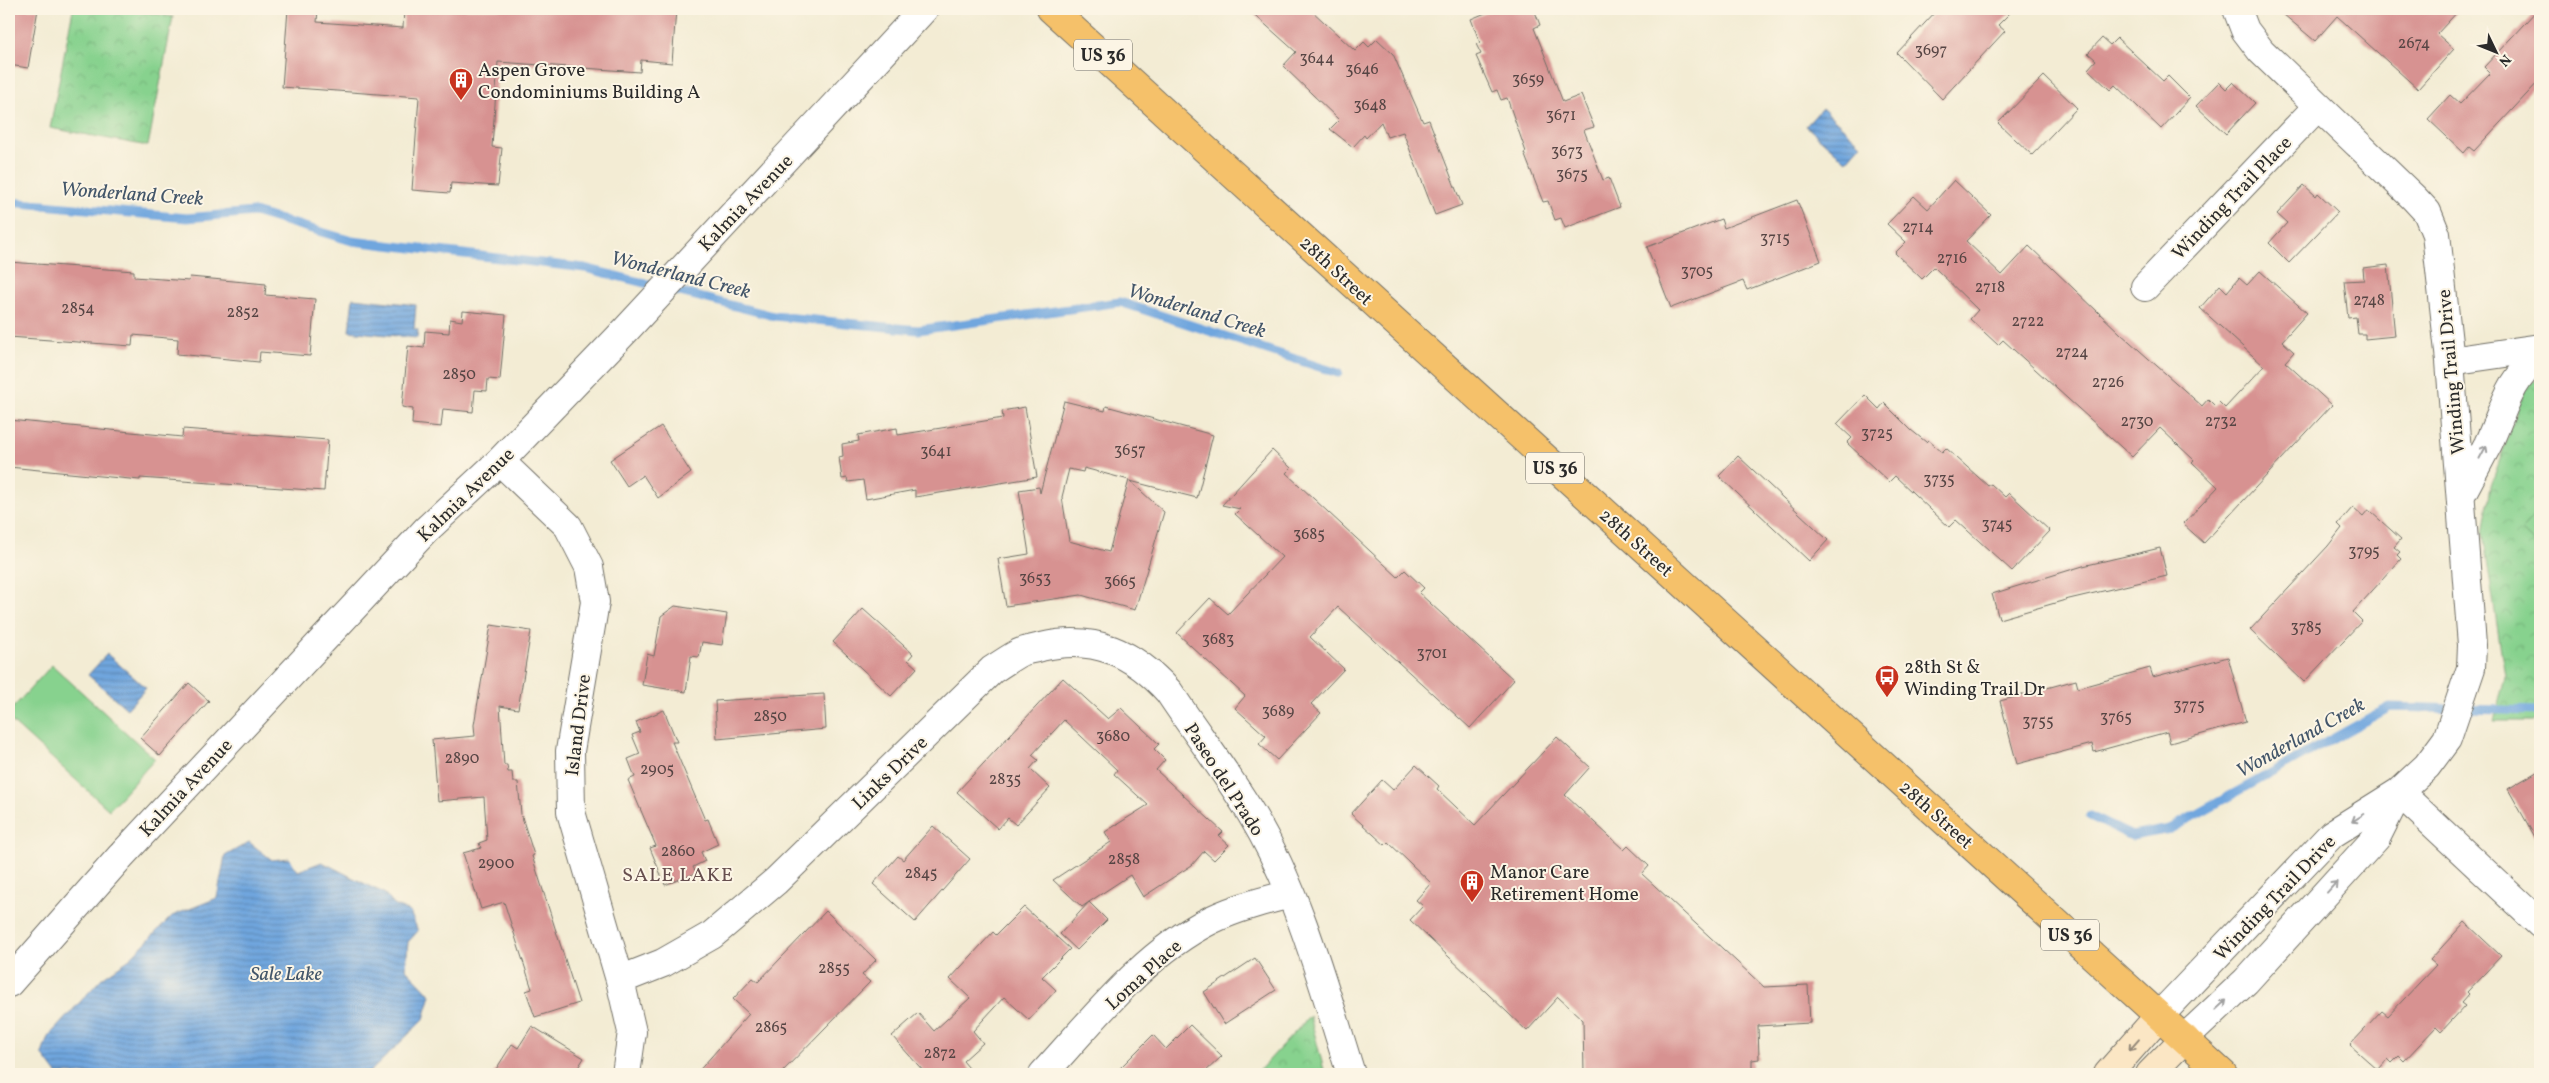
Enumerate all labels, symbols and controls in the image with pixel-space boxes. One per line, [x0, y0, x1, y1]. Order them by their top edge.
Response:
north arrow [2472, 28, 2522, 78]
house number: 2674 [2398, 33, 2430, 55]
road number: US 36 [1074, 40, 1132, 70]
house number: 3697 [1915, 40, 1947, 62]
house number: 3644 [1300, 48, 1334, 70]
text: N [2494, 50, 2515, 70]
place label: Aspen Grove Condominiums Building A [478, 58, 700, 106]
house number: 3646 [1345, 59, 1379, 81]
building icon: Aspen Grove Condominiums Building A [448, 67, 474, 101]
house number: 3659 [1512, 69, 1544, 91]
house number: 3648 [1353, 95, 1387, 117]
house number: 3671 [1546, 105, 1576, 127]
street label: Winding Trail Place [2166, 131, 2298, 266]
house number: 3673 [1551, 141, 1583, 163]
street label: Kalmia Avenue [693, 149, 800, 258]
house number: 3675 [1556, 164, 1588, 186]
water label: Wonderland Creek [59, 176, 204, 214]
house number: 2714 [1902, 217, 1934, 239]
house number: 3715 [1760, 228, 1790, 250]
street label: 28th Street [1293, 231, 1378, 312]
water label: Wonderland Creek [608, 245, 753, 307]
house number: 2716 [1937, 248, 1967, 270]
house number: 3705 [1681, 261, 1713, 283]
house number: 2718 [1975, 277, 2005, 299]
water label: Wonderland Creek [1124, 278, 1269, 346]
street label: Winding Trail Drive [2432, 288, 2472, 455]
house number: 2748 [2353, 290, 2385, 312]
house number: 2854 [61, 298, 95, 320]
house number: 2852 [227, 302, 259, 324]
house number: 2722 [2012, 311, 2044, 333]
house number: 2724 [2055, 342, 2089, 364]
house number: 2850 [442, 364, 476, 386]
house number: 2726 [2092, 372, 2124, 394]
house number: 2730 [2121, 411, 2153, 433]
house number: 2732 [2205, 411, 2237, 433]
house number: 3725 [1861, 423, 1893, 445]
house number: 3657 [1114, 440, 1146, 462]
house number: 3641 [920, 441, 952, 463]
street label: Kalmia Avenue [412, 442, 521, 549]
one-way arrow [2478, 444, 2488, 459]
road number: US 36 [1526, 452, 1584, 483]
house number: 3735 [1923, 469, 1955, 491]
street label: 28th Street [1593, 503, 1679, 584]
house number: 3745 [1981, 514, 2013, 536]
house number: 3685 [1293, 524, 1325, 546]
house number: 3795 [2348, 541, 2380, 563]
house number: 3653 [1019, 568, 1051, 590]
house number: 3665 [1104, 571, 1136, 593]
house number: 3785 [2290, 617, 2322, 639]
house number: 3683 [1202, 629, 1234, 651]
house number: 3701 [1416, 643, 1448, 665]
place label: 28th St & Winding Trail Dr [1904, 655, 2045, 703]
bus stop icon: 28th St & Winding Trail Dr [1874, 664, 1900, 698]
street label: Island Drive [560, 673, 598, 778]
water label: Wonderland Creek [2231, 692, 2370, 786]
house number: 3775 [2173, 695, 2205, 717]
house number: 3689 [1262, 701, 1294, 723]
house number: 2850 [753, 706, 787, 728]
house number: 3765 [2100, 707, 2132, 729]
house number: 3755 [2022, 711, 2054, 733]
street label: Paseo del Prado [1177, 718, 1270, 842]
house number: 3680 [1096, 726, 1130, 748]
street label: Links Drive [847, 731, 934, 816]
street label: Kalmia Avenue [134, 733, 239, 843]
house number: 2890 [445, 748, 479, 770]
house number: 2905 [640, 759, 674, 781]
house number: 2835 [989, 769, 1021, 791]
street label: 28th Street [1893, 775, 1979, 856]
one-way arrow [2351, 813, 2365, 823]
street label: Winding Trail Drive [2209, 830, 2342, 967]
house number: 2860 [661, 841, 695, 863]
house number: 2858 [1108, 849, 1140, 871]
house number: 2900 [478, 853, 514, 875]
place label: Manor Care Retirement Home [1490, 860, 1639, 908]
district label: SALE LAKE [622, 862, 734, 890]
house number: 2845 [904, 863, 938, 885]
building icon: Manor Care Retirement Home [1459, 869, 1485, 903]
one-way arrow [2326, 880, 2338, 893]
road number: US 36 [2041, 920, 2099, 950]
street label: Loma Place [1101, 934, 1188, 1017]
house number: 2855 [818, 958, 850, 980]
water label: Sale Lake [250, 961, 322, 989]
one-way arrow [2214, 1000, 2227, 1011]
house number: 2865 [755, 1017, 787, 1039]
one-way arrow [2128, 1039, 2140, 1052]
house number: 2872 [924, 1043, 956, 1065]

